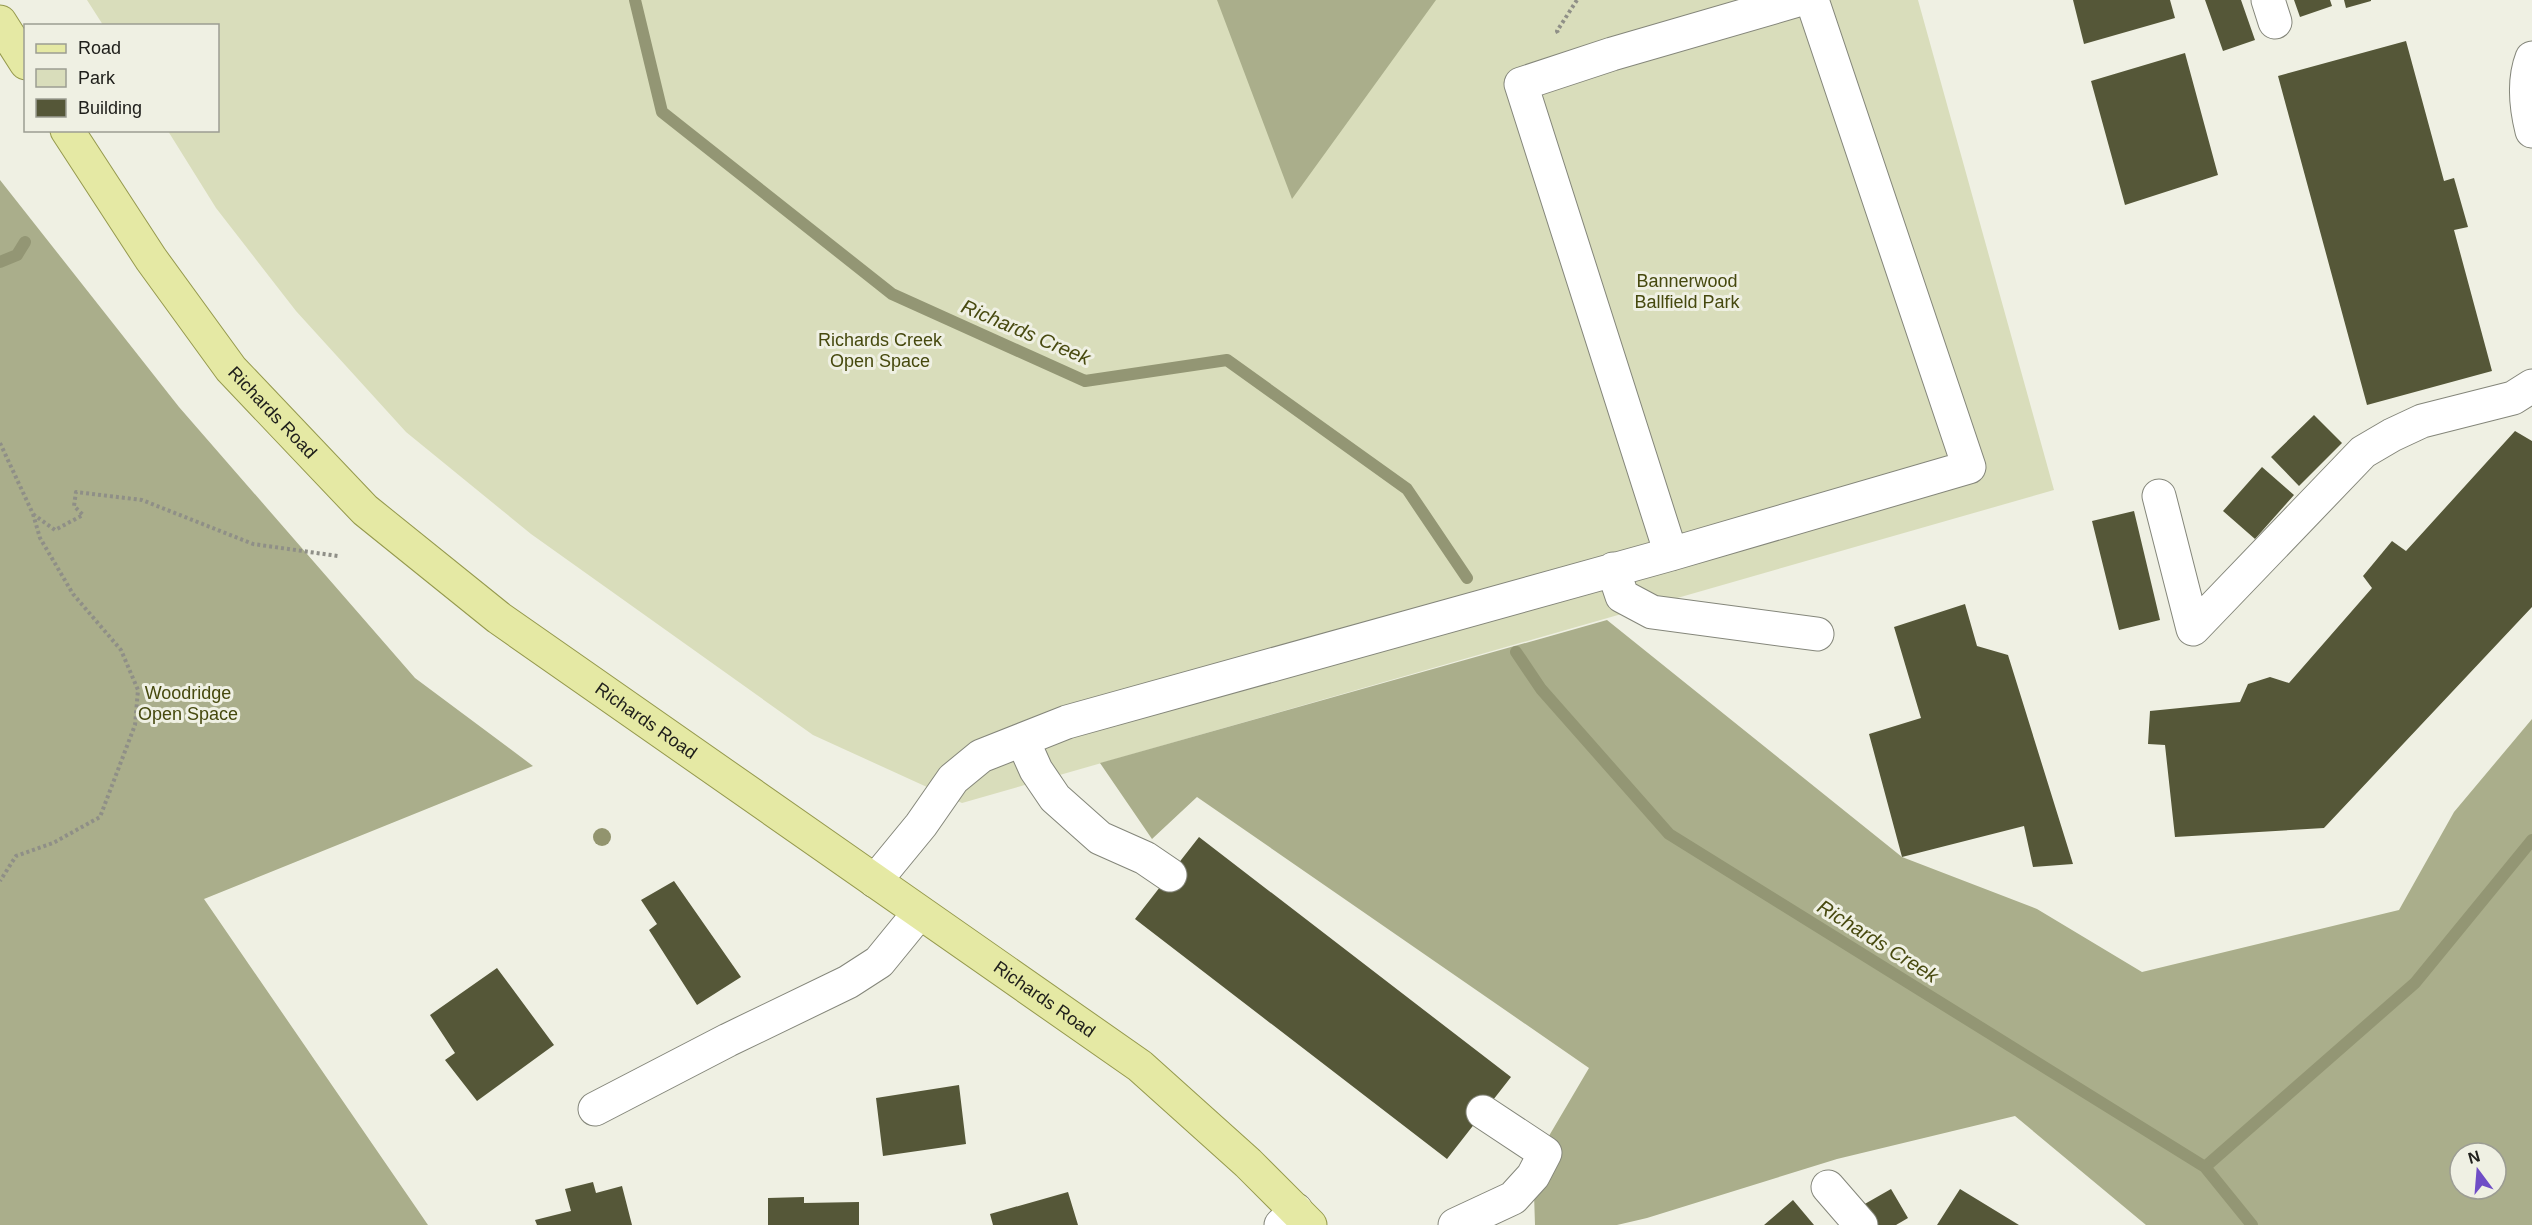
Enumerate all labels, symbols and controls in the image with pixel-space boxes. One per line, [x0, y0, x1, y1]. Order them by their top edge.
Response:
legend [24, 24, 219, 132]
text: Road [78, 38, 121, 58]
text: Park [78, 68, 116, 88]
text: Building [78, 98, 142, 118]
park label: Bannerwood Ballfield Park [1634, 271, 1741, 312]
water label: Richards Creek [958, 295, 1095, 369]
park label: Richards Creek Open Space [818, 330, 943, 371]
street label: Richards Road [224, 362, 321, 463]
street label: Richards Road [592, 678, 701, 763]
park label: Woodridge Open Space [138, 683, 238, 724]
water label: Richards Creek [1814, 895, 1943, 987]
street label: Richards Road [990, 957, 1099, 1042]
north arrow [2448, 1141, 2508, 1201]
text: N [2466, 1147, 2482, 1167]

